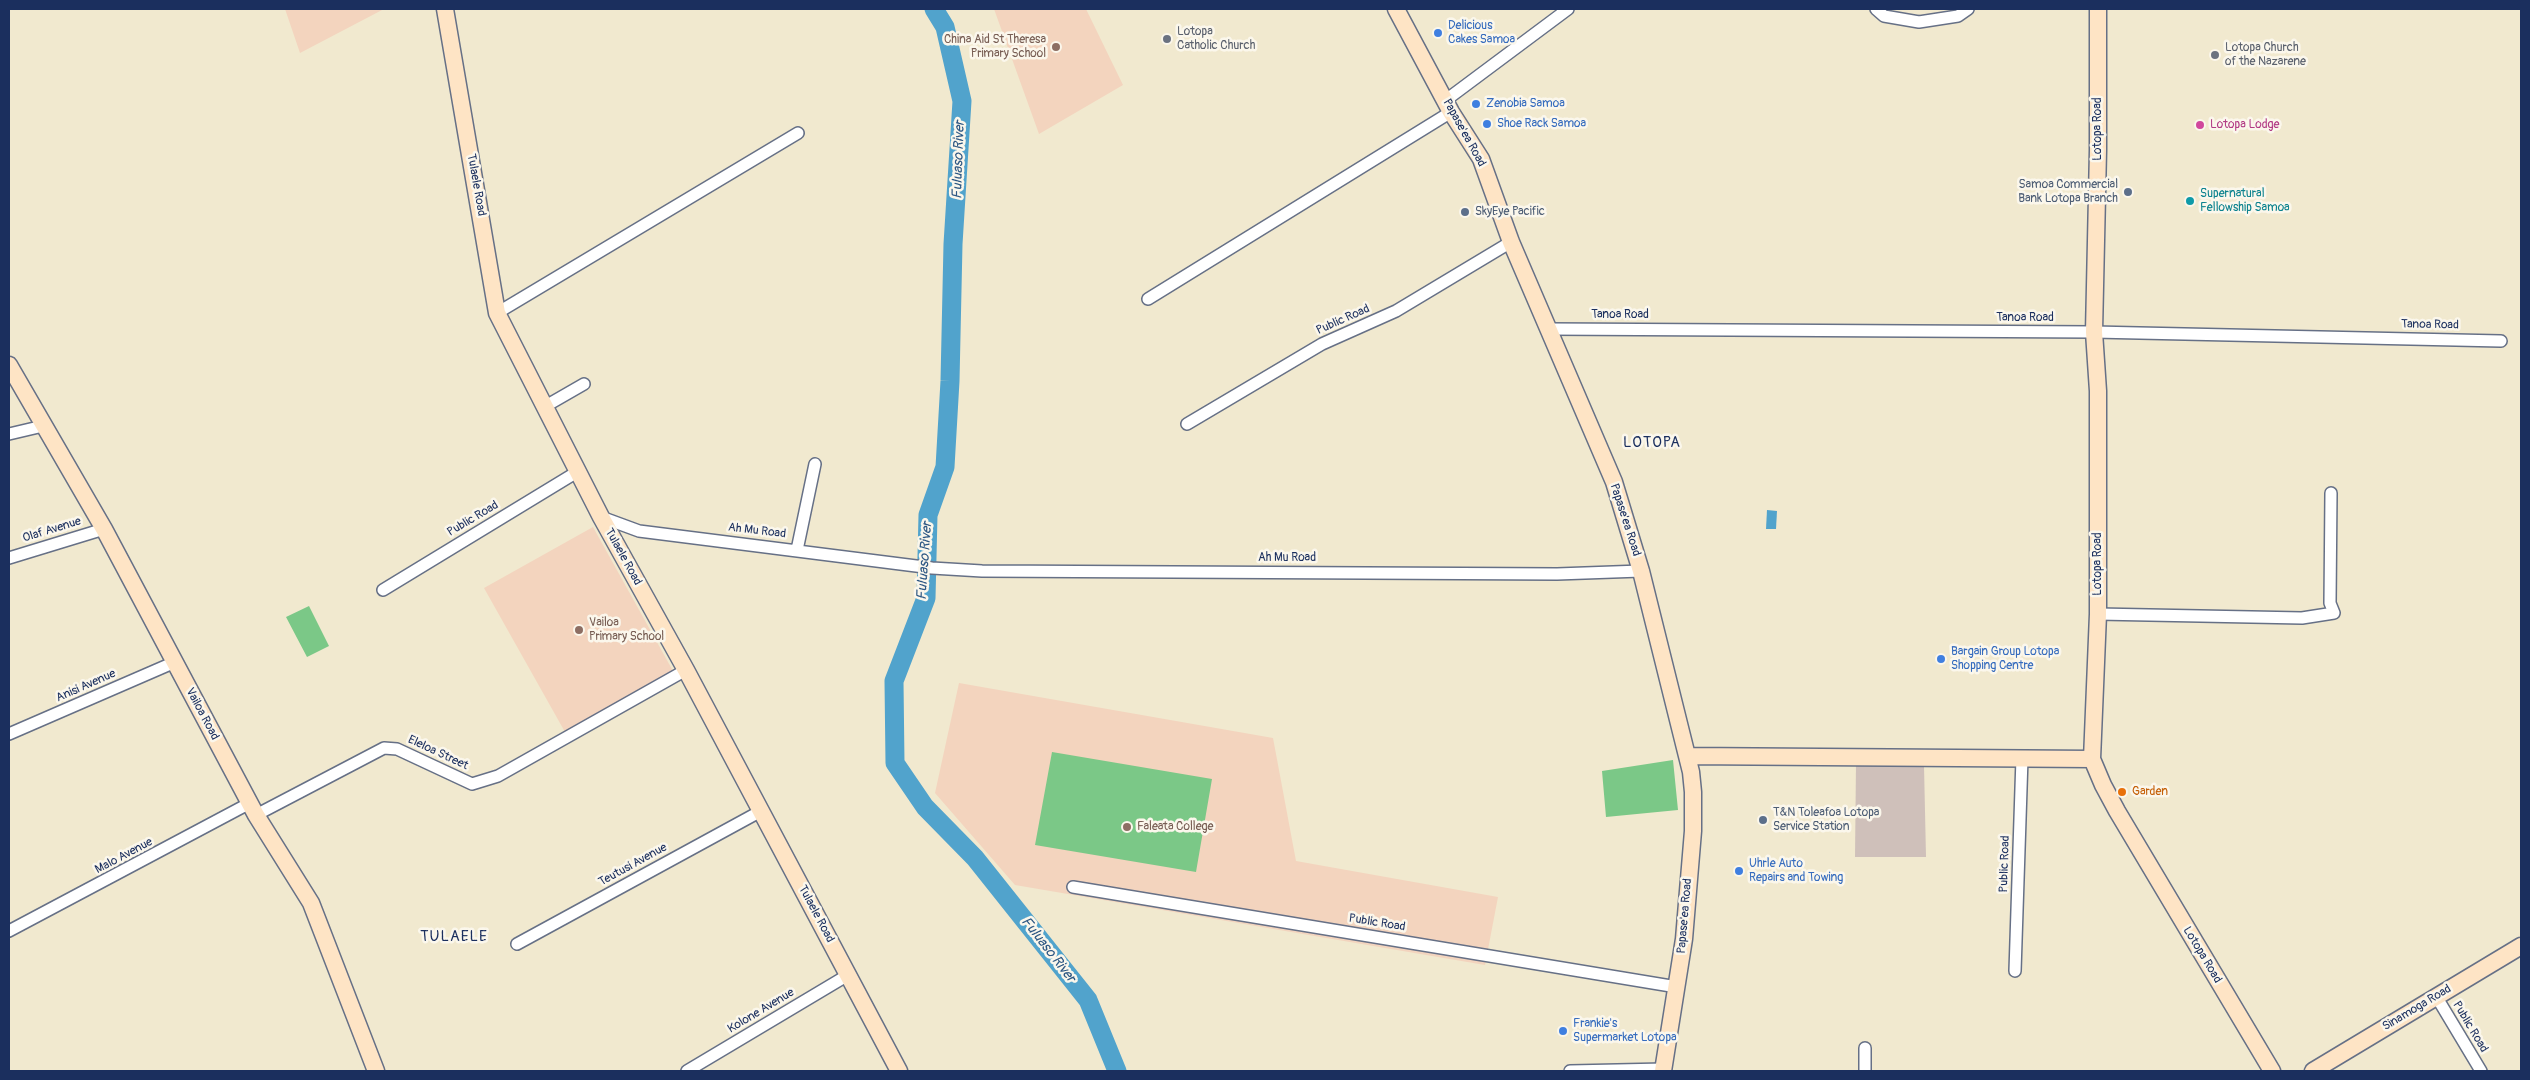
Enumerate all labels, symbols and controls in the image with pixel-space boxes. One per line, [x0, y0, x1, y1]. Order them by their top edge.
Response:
place label: Delicious Cakes Samoa [1448, 19, 1515, 47]
place label: Lotopa Catholic Church [1177, 25, 1255, 53]
marker: Delicious Cakes Samoa [1432, 27, 1444, 39]
place label: China Aid St Theresa Primary School [944, 33, 1046, 61]
marker: Lotopa Catholic Church [1161, 33, 1173, 45]
marker: China Aid St Theresa Primary School [1050, 41, 1062, 53]
place label: Lotopa Church of the Nazarene [2225, 41, 2306, 69]
marker: Lotopa Church of the Nazarene [2209, 49, 2221, 61]
street label: Papase'ea Road [1439, 96, 1489, 170]
place label: Zenobia Samoa [1486, 97, 1565, 111]
street label: Lotopa Road [2091, 97, 2105, 161]
marker: Zenobia Samoa [1470, 98, 1482, 110]
place label: Shoe Rack Samoa [1497, 117, 1586, 131]
marker: Shoe Rack Samoa [1481, 118, 1493, 130]
place label: Lotopa Lodge [2210, 118, 2279, 132]
marker: Lotopa Lodge [2194, 119, 2206, 131]
water label: Fuluaso River [949, 121, 969, 199]
street label: Tulaele Road [463, 153, 489, 217]
place label: Samoa Commercial Bank Lotopa Branch [2018, 178, 2118, 206]
marker: Samoa Commercial Bank Lotopa Branch [2122, 186, 2134, 198]
place label: Supernatural Fellowship Samoa [2200, 187, 2290, 215]
marker: Supernatural Fellowship Samoa [2184, 195, 2196, 207]
place label: SkyEye Pacific [1475, 205, 1545, 219]
marker: SkyEye Pacific [1459, 206, 1471, 218]
street label: Public Road [1314, 302, 1372, 338]
street label: Tanoa Road [1591, 308, 1649, 322]
street label: Tanoa Road [1996, 311, 2054, 325]
street label: Tanoa Road [2401, 317, 2459, 333]
district label: LOTOPA [1622, 434, 1682, 452]
street label: Papase'ea Road [1606, 482, 1644, 558]
street label: Public Road [445, 498, 501, 540]
street label: Olaf Avenue [21, 514, 83, 546]
street label: Ah Mu Road [727, 520, 787, 542]
water label: Fuluaso River [914, 521, 936, 601]
street label: Tulaele Road [601, 526, 645, 588]
street label: Lotopa Road [2091, 532, 2105, 596]
street label: Ah Mu Road [1258, 551, 1316, 565]
place label: Vailoa Primary School [589, 616, 664, 644]
marker: Vailoa Primary School [573, 624, 585, 636]
place label: Bargain Group Lotopa Shopping Centre [1951, 645, 2059, 673]
marker: Bargain Group Lotopa Shopping Centre [1935, 653, 1947, 665]
street label: Anisi Avenue [54, 666, 118, 706]
street label: Vailoa Road [182, 685, 222, 743]
street label: Eleloa Street [405, 733, 471, 773]
place label: Garden [2132, 785, 2168, 799]
marker: Garden [2116, 786, 2128, 798]
place label: T&N Toleafoa Lotopa Service Station [1773, 806, 1879, 834]
marker: T&N Toleafoa Lotopa Service Station [1757, 814, 1769, 826]
place label: Faleata College [1137, 820, 1214, 834]
marker: Faleata College [1121, 821, 1133, 833]
street label: Malo Avenue [93, 835, 155, 877]
street label: Public Road [1997, 835, 2013, 893]
street label: Teutusi Avenue [596, 840, 670, 890]
place label: Uhrle Auto Repairs and Towing [1749, 857, 1843, 885]
marker: Uhrle Auto Repairs and Towing [1733, 865, 1745, 877]
street label: Papase'ea Road [1675, 878, 1695, 954]
street label: Tulaele Road [795, 883, 837, 945]
street label: Public Road [1348, 911, 1406, 935]
water label: Fuluaso River [1017, 914, 1079, 986]
street label: Lotopa Road [2180, 924, 2224, 986]
district label: TULAELE [419, 928, 489, 946]
street label: Sinamoga Road [2380, 982, 2454, 1034]
street label: Kolone Avenue [725, 985, 797, 1037]
street label: Public Road [2449, 999, 2491, 1055]
place label: Frankie's Supermarket Lotopa [1573, 1017, 1677, 1045]
marker: Frankie's Supermarket Lotopa [1557, 1025, 1569, 1037]

